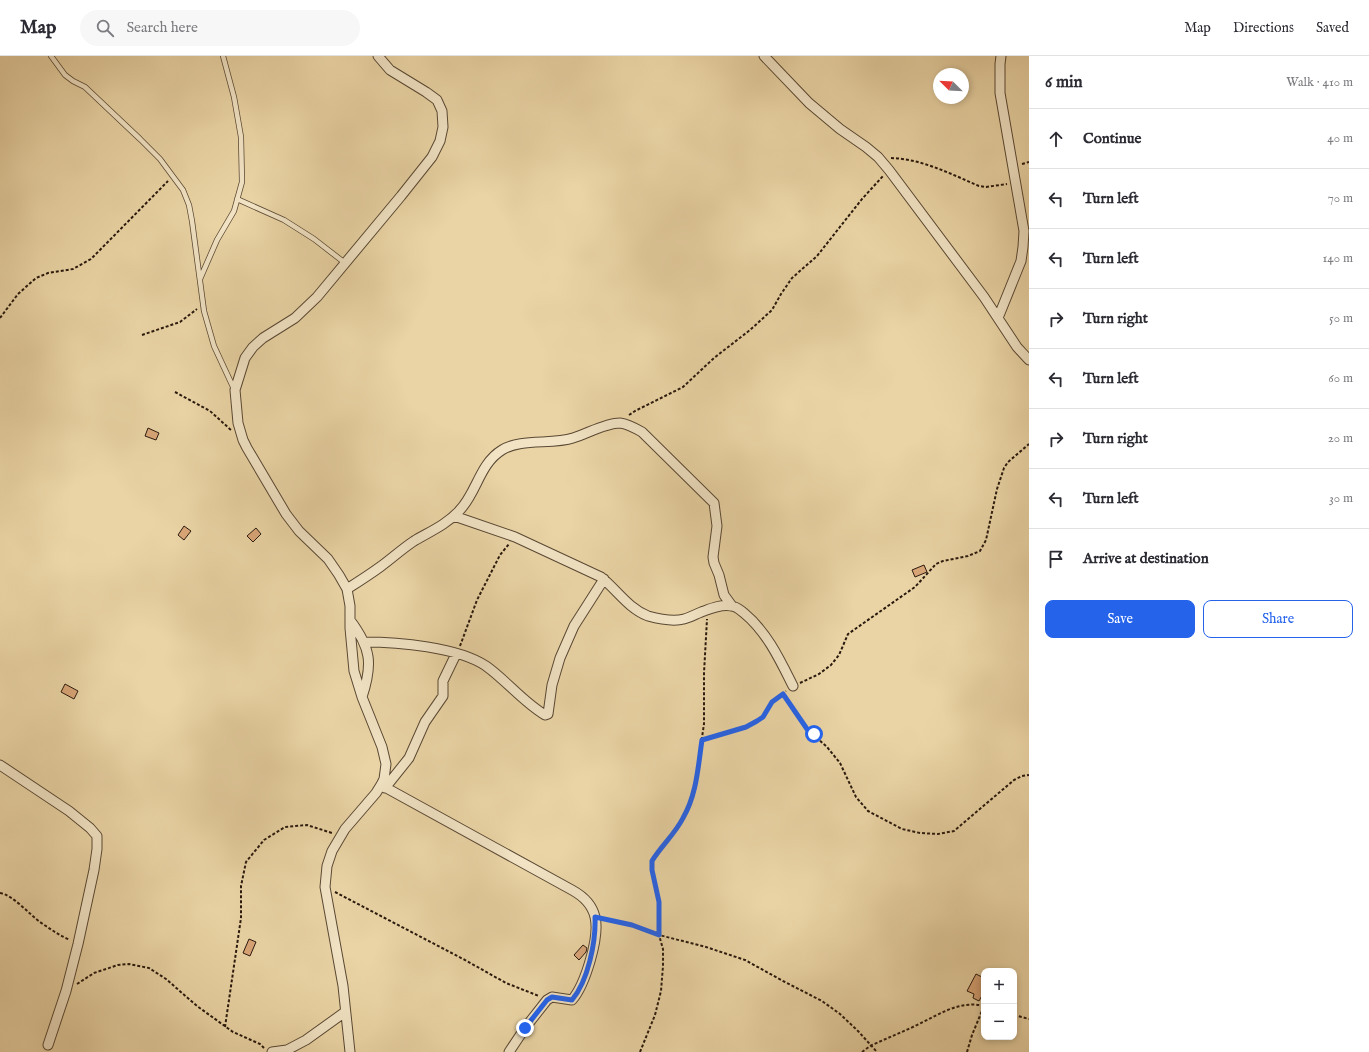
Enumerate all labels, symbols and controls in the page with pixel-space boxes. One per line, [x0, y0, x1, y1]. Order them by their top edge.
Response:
search box [80, 10, 360, 46]
text: Map [20, 16, 56, 40]
icon: search [94, 17, 116, 39]
text: Search here [126, 18, 198, 37]
text: Map [1184, 19, 1211, 37]
text: Directions [1233, 19, 1294, 37]
text: Saved [1316, 19, 1349, 37]
north arrow [933, 68, 969, 104]
text: 6 min [1045, 72, 1083, 93]
text: Walk · 410 m [1286, 74, 1353, 91]
icon: ahead [1045, 128, 1067, 150]
text: Continue [1083, 129, 1141, 148]
text: 40 m [1327, 130, 1353, 147]
icon: left [1045, 188, 1067, 210]
text: Turn left [1083, 189, 1139, 208]
text: 70 m [1328, 190, 1353, 207]
icon: left [1045, 248, 1067, 270]
text: Turn left [1083, 249, 1139, 268]
text: 140 m [1323, 250, 1353, 267]
icon: right [1045, 308, 1067, 330]
text: Turn right [1083, 309, 1148, 328]
text: 50 m [1329, 310, 1353, 327]
icon: left [1045, 368, 1067, 390]
text: Turn left [1083, 369, 1139, 388]
text: 60 m [1328, 370, 1353, 387]
icon: right [1045, 428, 1067, 450]
text: Turn right [1083, 429, 1148, 448]
text: 20 m [1328, 430, 1353, 447]
icon: left [1045, 488, 1067, 510]
text: Turn left [1083, 489, 1139, 508]
text: 30 m [1329, 490, 1353, 507]
icon: arrive [1045, 548, 1067, 570]
text: Arrive at destination [1083, 549, 1209, 568]
button: Save [1045, 600, 1195, 638]
button: Share [1203, 600, 1353, 638]
route start [805, 725, 823, 743]
map controls [981, 968, 1017, 1040]
button: + [981, 968, 1017, 1004]
button: − [981, 1004, 1017, 1040]
route end [516, 1019, 534, 1037]

